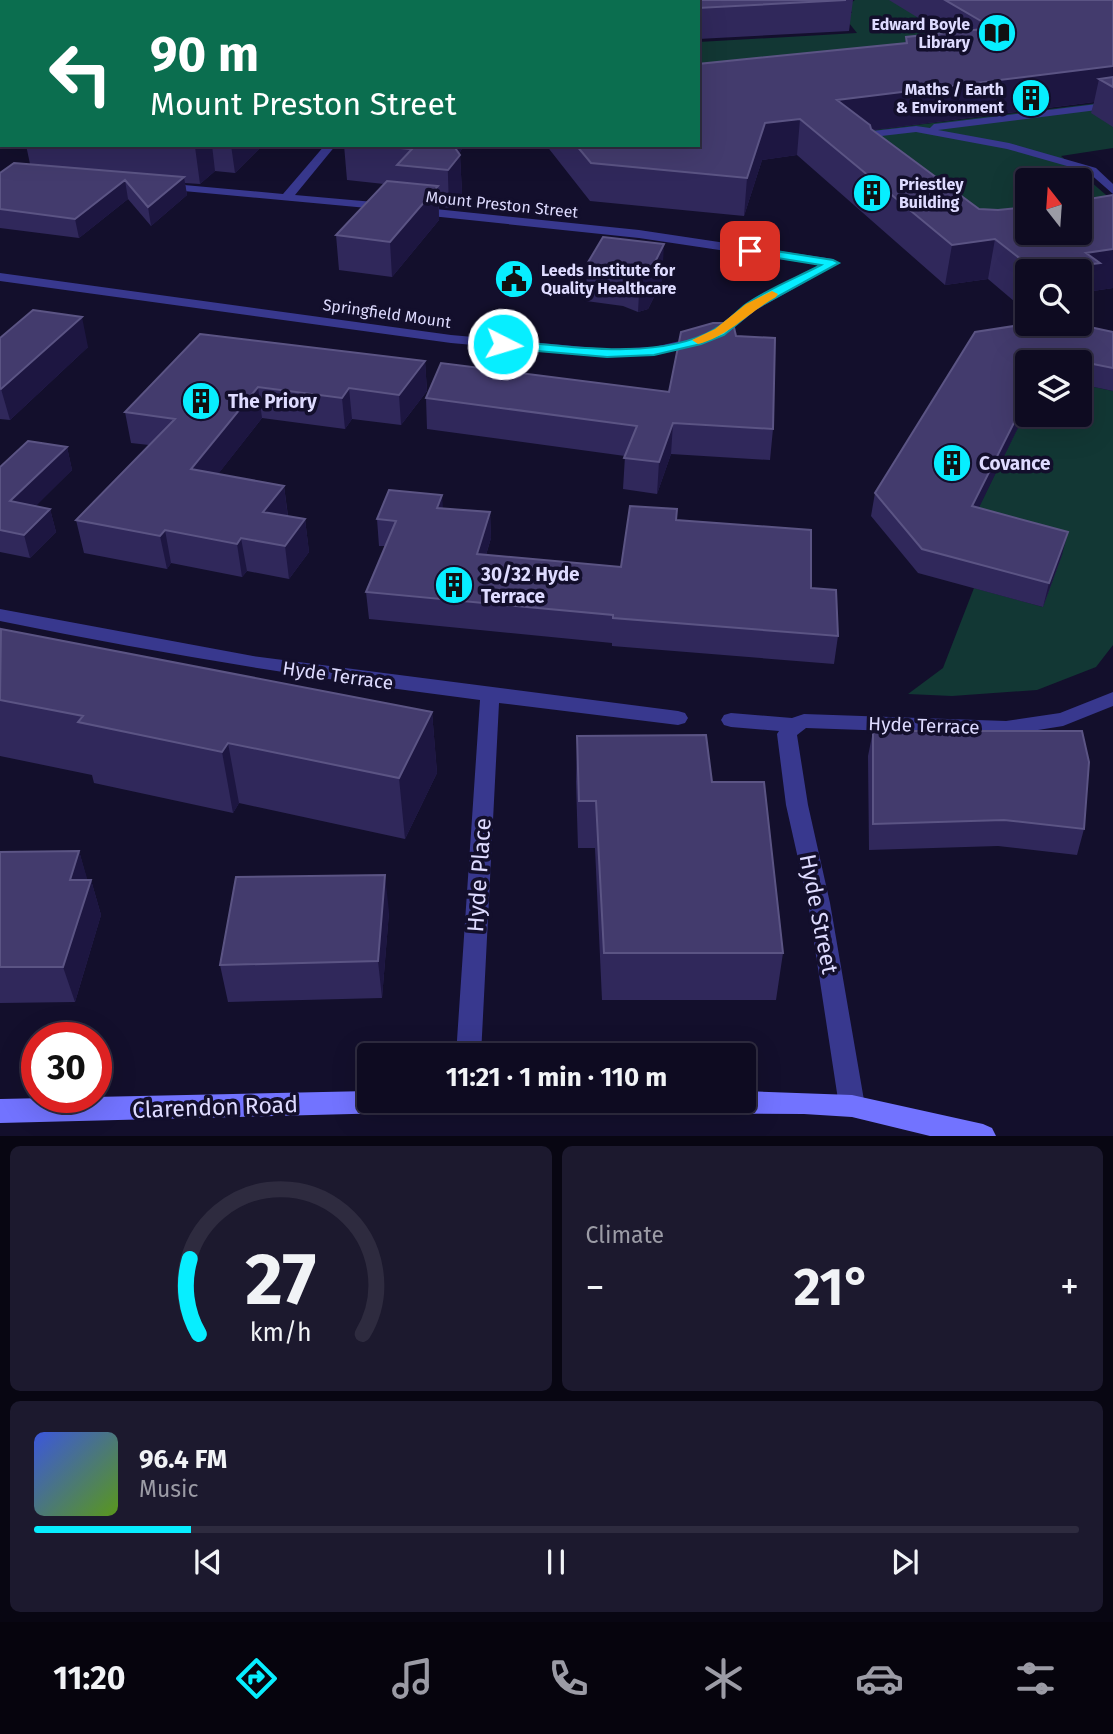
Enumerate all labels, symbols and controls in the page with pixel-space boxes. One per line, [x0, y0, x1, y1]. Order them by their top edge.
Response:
library icon: Edward Boyle Library [976, 12, 1018, 54]
place label: Edward Boyle Library [872, 15, 971, 52]
text: 90 m [150, 25, 259, 84]
icon: left [35, 28, 126, 119]
building icon: Maths / Earth & Environment [1010, 77, 1052, 119]
place label: Maths / Earth & Environment [896, 80, 1005, 117]
text: Mount Preston Street [150, 85, 457, 123]
north arrow [1015, 168, 1092, 245]
map controls [1015, 168, 1092, 427]
building icon: Priestley Building [851, 172, 893, 214]
place label: Priestley Building [899, 175, 964, 212]
street label: Mount Preston Street [425, 187, 579, 222]
pin [720, 221, 780, 281]
icon: arrive [731, 232, 769, 270]
public building icon: Leeds Institute for Quality Healthcare [493, 258, 535, 300]
button: search [1015, 259, 1092, 336]
place label: Leeds Institute for Quality Healthcare [541, 261, 677, 298]
street label: Springfield Mount [322, 295, 452, 332]
position arrow [466, 307, 540, 381]
button: layers [1015, 350, 1092, 427]
building icon: The Priory [180, 380, 222, 422]
place label: The Priory [228, 390, 317, 413]
building icon: Covance [931, 442, 973, 484]
place label: Covance [979, 452, 1050, 475]
place label: 30/32 Hyde Terrace [480, 563, 580, 608]
building icon: 30/32 Hyde Terrace [433, 564, 475, 606]
street label: Hyde Terrace [281, 656, 395, 695]
street label: Hyde Terrace [868, 712, 980, 739]
street label: Hyde Place [461, 817, 497, 933]
street label: Hyde Street [794, 852, 844, 977]
speed limit sign: 30 [21, 1022, 112, 1113]
text: 11:21 · 1 min · 110 m [446, 1062, 667, 1093]
street label: Clarendon Road [132, 1090, 298, 1124]
text: Climate [586, 1221, 664, 1249]
text: 27 [245, 1237, 316, 1324]
text: 21° [794, 1256, 871, 1319]
text: − [586, 1264, 605, 1310]
text: + [1060, 1264, 1079, 1310]
text: km/h [250, 1318, 312, 1348]
text: 96.4 FM [139, 1444, 227, 1475]
text: Music [139, 1475, 199, 1503]
icon: previous [189, 1543, 227, 1581]
icon: pause [537, 1543, 575, 1581]
icon: next [886, 1543, 924, 1581]
icon: directions [232, 1654, 281, 1703]
icon: music [388, 1654, 437, 1703]
icon: phone [544, 1654, 593, 1703]
icon: climate [699, 1654, 748, 1703]
icon: car [855, 1654, 904, 1703]
icon: filters [1011, 1654, 1060, 1703]
text: 11:20 [53, 1659, 125, 1697]

